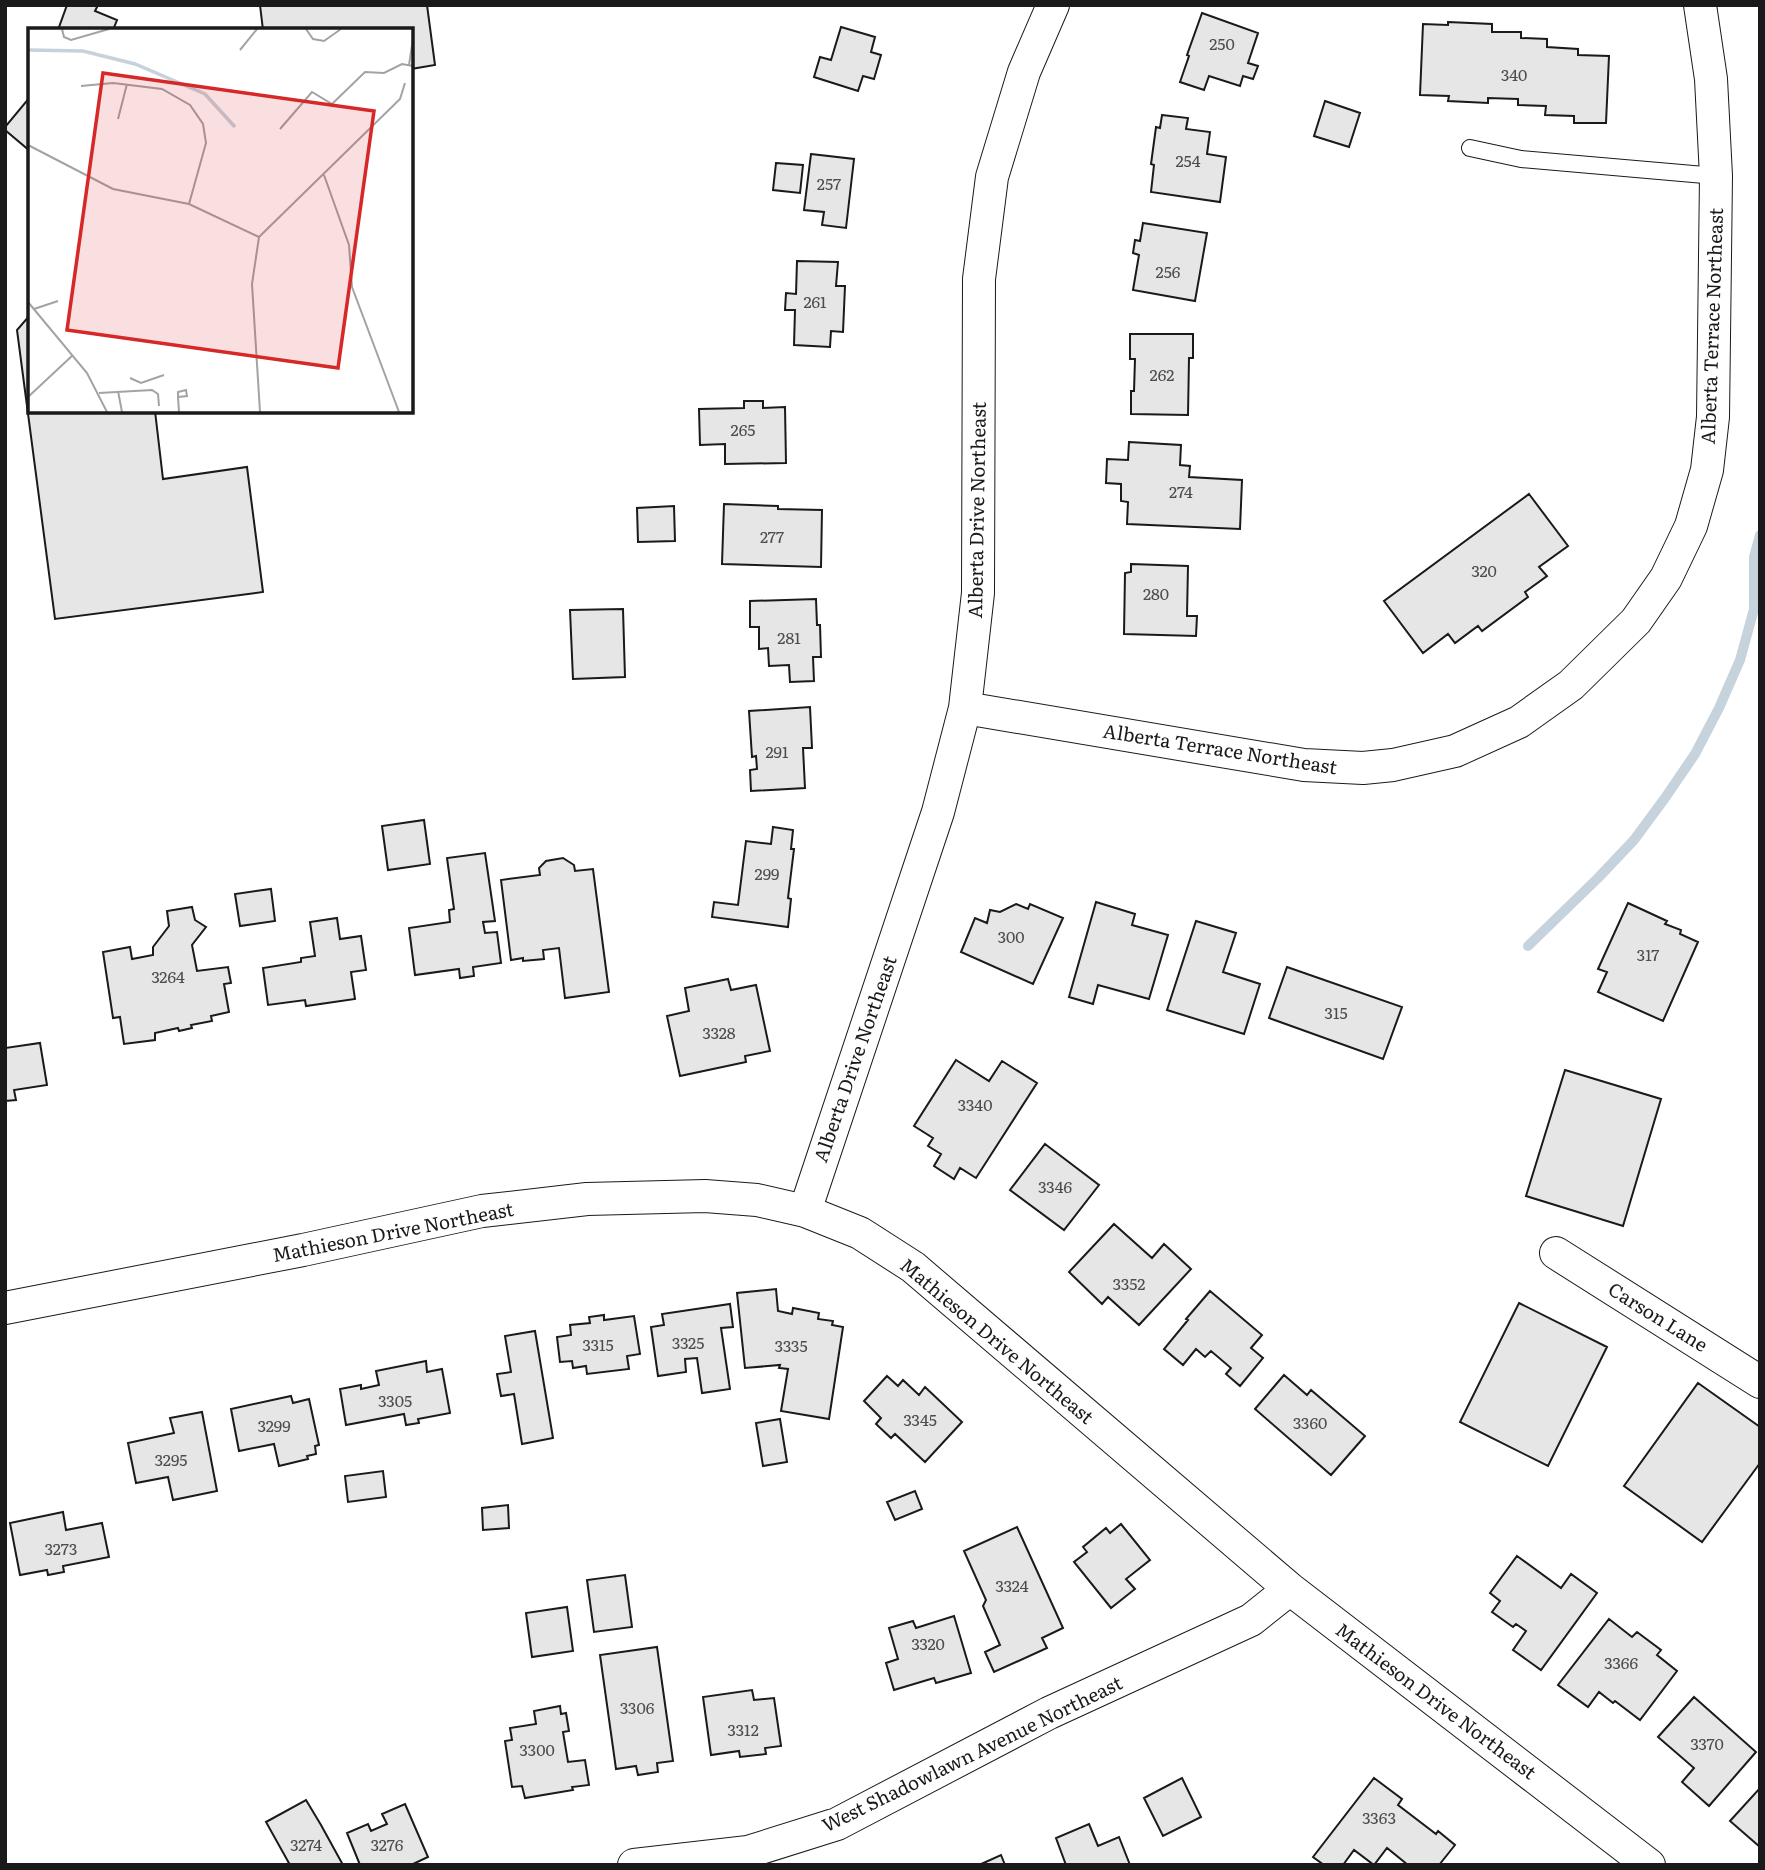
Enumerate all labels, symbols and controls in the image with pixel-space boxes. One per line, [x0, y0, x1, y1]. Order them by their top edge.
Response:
inset map [28, 28, 413, 413]
house number: 250 [1209, 31, 1235, 55]
house number: 340 [1501, 62, 1527, 86]
house number: 254 [1175, 148, 1201, 172]
house number: 257 [817, 171, 841, 195]
street label: Alberta Terrace Northeast [1693, 207, 1729, 445]
house number: 256 [1156, 259, 1181, 283]
house number: 261 [803, 289, 827, 313]
house number: 262 [1150, 362, 1174, 386]
street label: Alberta Drive Northeast [960, 401, 992, 619]
house number: 265 [731, 417, 755, 441]
house number: 274 [1169, 479, 1193, 503]
house number: 277 [760, 524, 784, 548]
house number: 320 [1471, 558, 1497, 582]
house number: 280 [1143, 581, 1169, 605]
house number: 281 [777, 625, 801, 649]
street label: Alberta Terrace Northeast [1101, 716, 1339, 780]
house number: 291 [766, 739, 789, 763]
house number: 299 [755, 861, 779, 885]
house number: 300 [997, 924, 1025, 948]
house number: 317 [1637, 942, 1659, 966]
street label: Alberta Drive Northeast [806, 951, 903, 1166]
house number: 3264 [151, 964, 185, 988]
house number: 315 [1324, 1000, 1348, 1024]
house number: 3328 [702, 1020, 736, 1044]
house number: 3340 [958, 1092, 992, 1116]
house number: 3346 [1038, 1174, 1072, 1198]
street label: Mathieson Drive Northeast [270, 1194, 516, 1268]
street label: Mathieson Drive Northeast [895, 1251, 1101, 1430]
house number: 3352 [1113, 1271, 1145, 1295]
street label: Carson Lane [1603, 1274, 1714, 1358]
house number: 3325 [672, 1330, 704, 1354]
house number: 3315 [582, 1332, 614, 1356]
house number: 3335 [774, 1333, 808, 1357]
house number: 3305 [378, 1388, 412, 1412]
house number: 3345 [903, 1407, 937, 1431]
house number: 3360 [1293, 1410, 1327, 1434]
house number: 3299 [257, 1413, 291, 1437]
house number: 3295 [155, 1447, 187, 1471]
house number: 3273 [45, 1536, 77, 1560]
house number: 3324 [995, 1573, 1029, 1597]
street label: Mathieson Drive Northeast [1330, 1615, 1543, 1785]
house number: 3320 [911, 1631, 945, 1655]
house number: 3366 [1604, 1650, 1638, 1674]
street label: West Shadowlawn Avenue Northeast [817, 1668, 1127, 1838]
house number: 3306 [620, 1695, 655, 1719]
house number: 3312 [727, 1717, 759, 1741]
house number: 3370 [1690, 1731, 1724, 1755]
house number: 3300 [519, 1737, 555, 1761]
house number: 3363 [1362, 1805, 1396, 1829]
house number: 3274 [290, 1832, 322, 1856]
house number: 3276 [371, 1832, 404, 1856]

